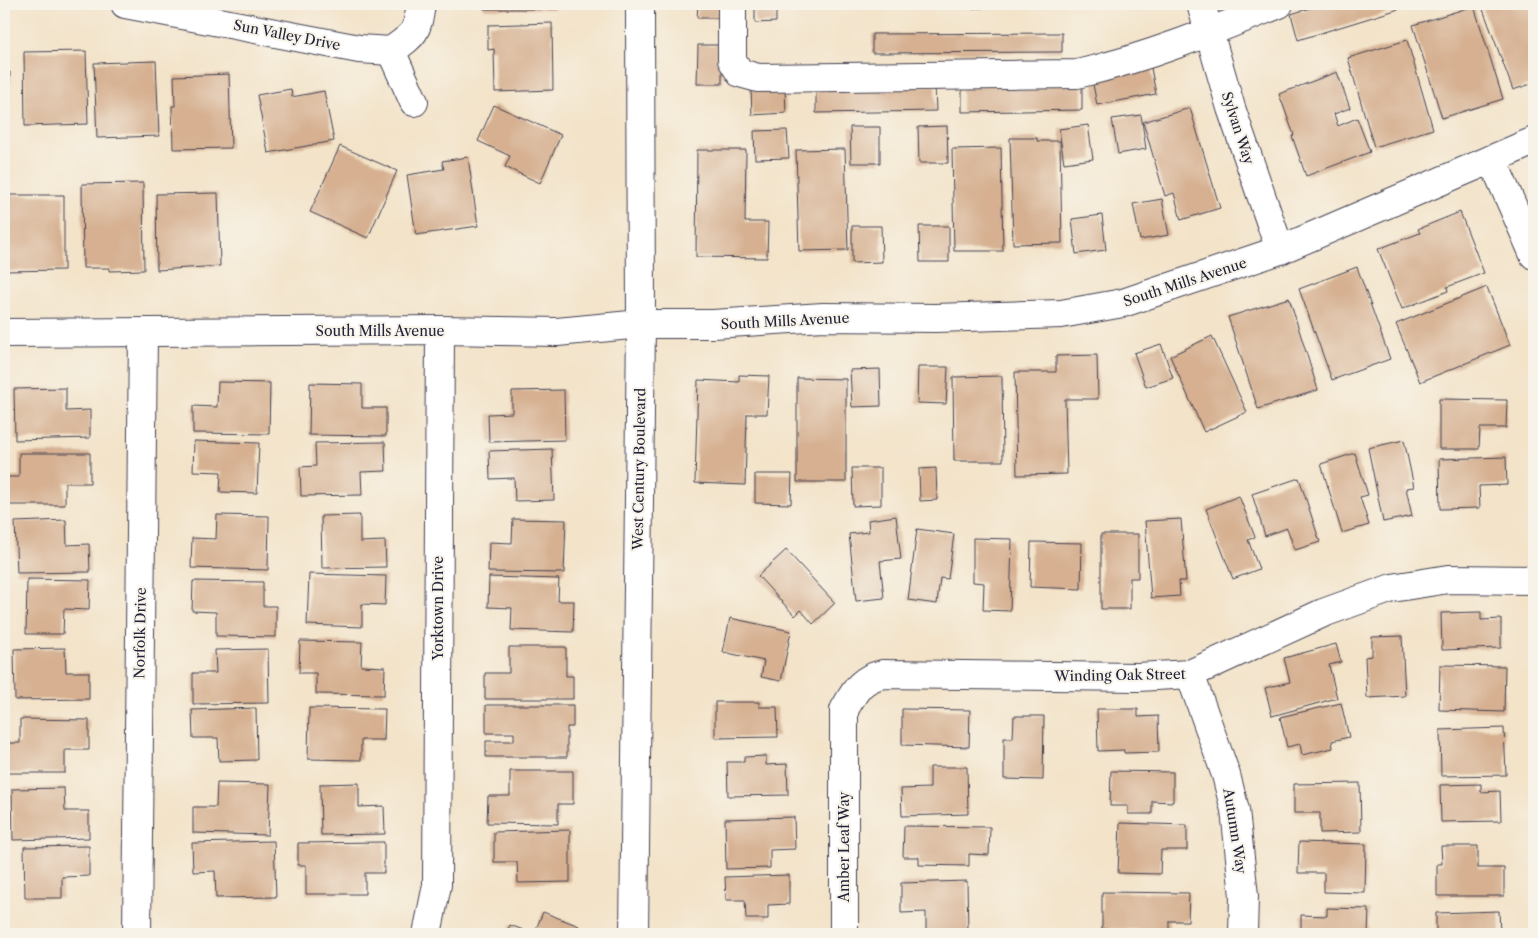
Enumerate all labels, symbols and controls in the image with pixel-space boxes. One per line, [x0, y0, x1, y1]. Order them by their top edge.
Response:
street label: Sun Valley Drive [232, 16, 342, 54]
street label: Sylvan Way [1218, 89, 1258, 167]
street label: South Mills Avenue [1121, 253, 1249, 310]
street label: South Mills Avenue [720, 309, 850, 333]
street label: South Mills Avenue [316, 322, 445, 340]
street label: West Century Boulevard [629, 387, 649, 551]
street label: Yorktown Drive [429, 556, 447, 661]
street label: Norfolk Drive [130, 587, 150, 679]
street label: Winding Oak Street [1053, 665, 1186, 685]
street label: Autumn Way [1219, 786, 1251, 875]
street label: Amber Leaf Way [835, 792, 853, 903]

